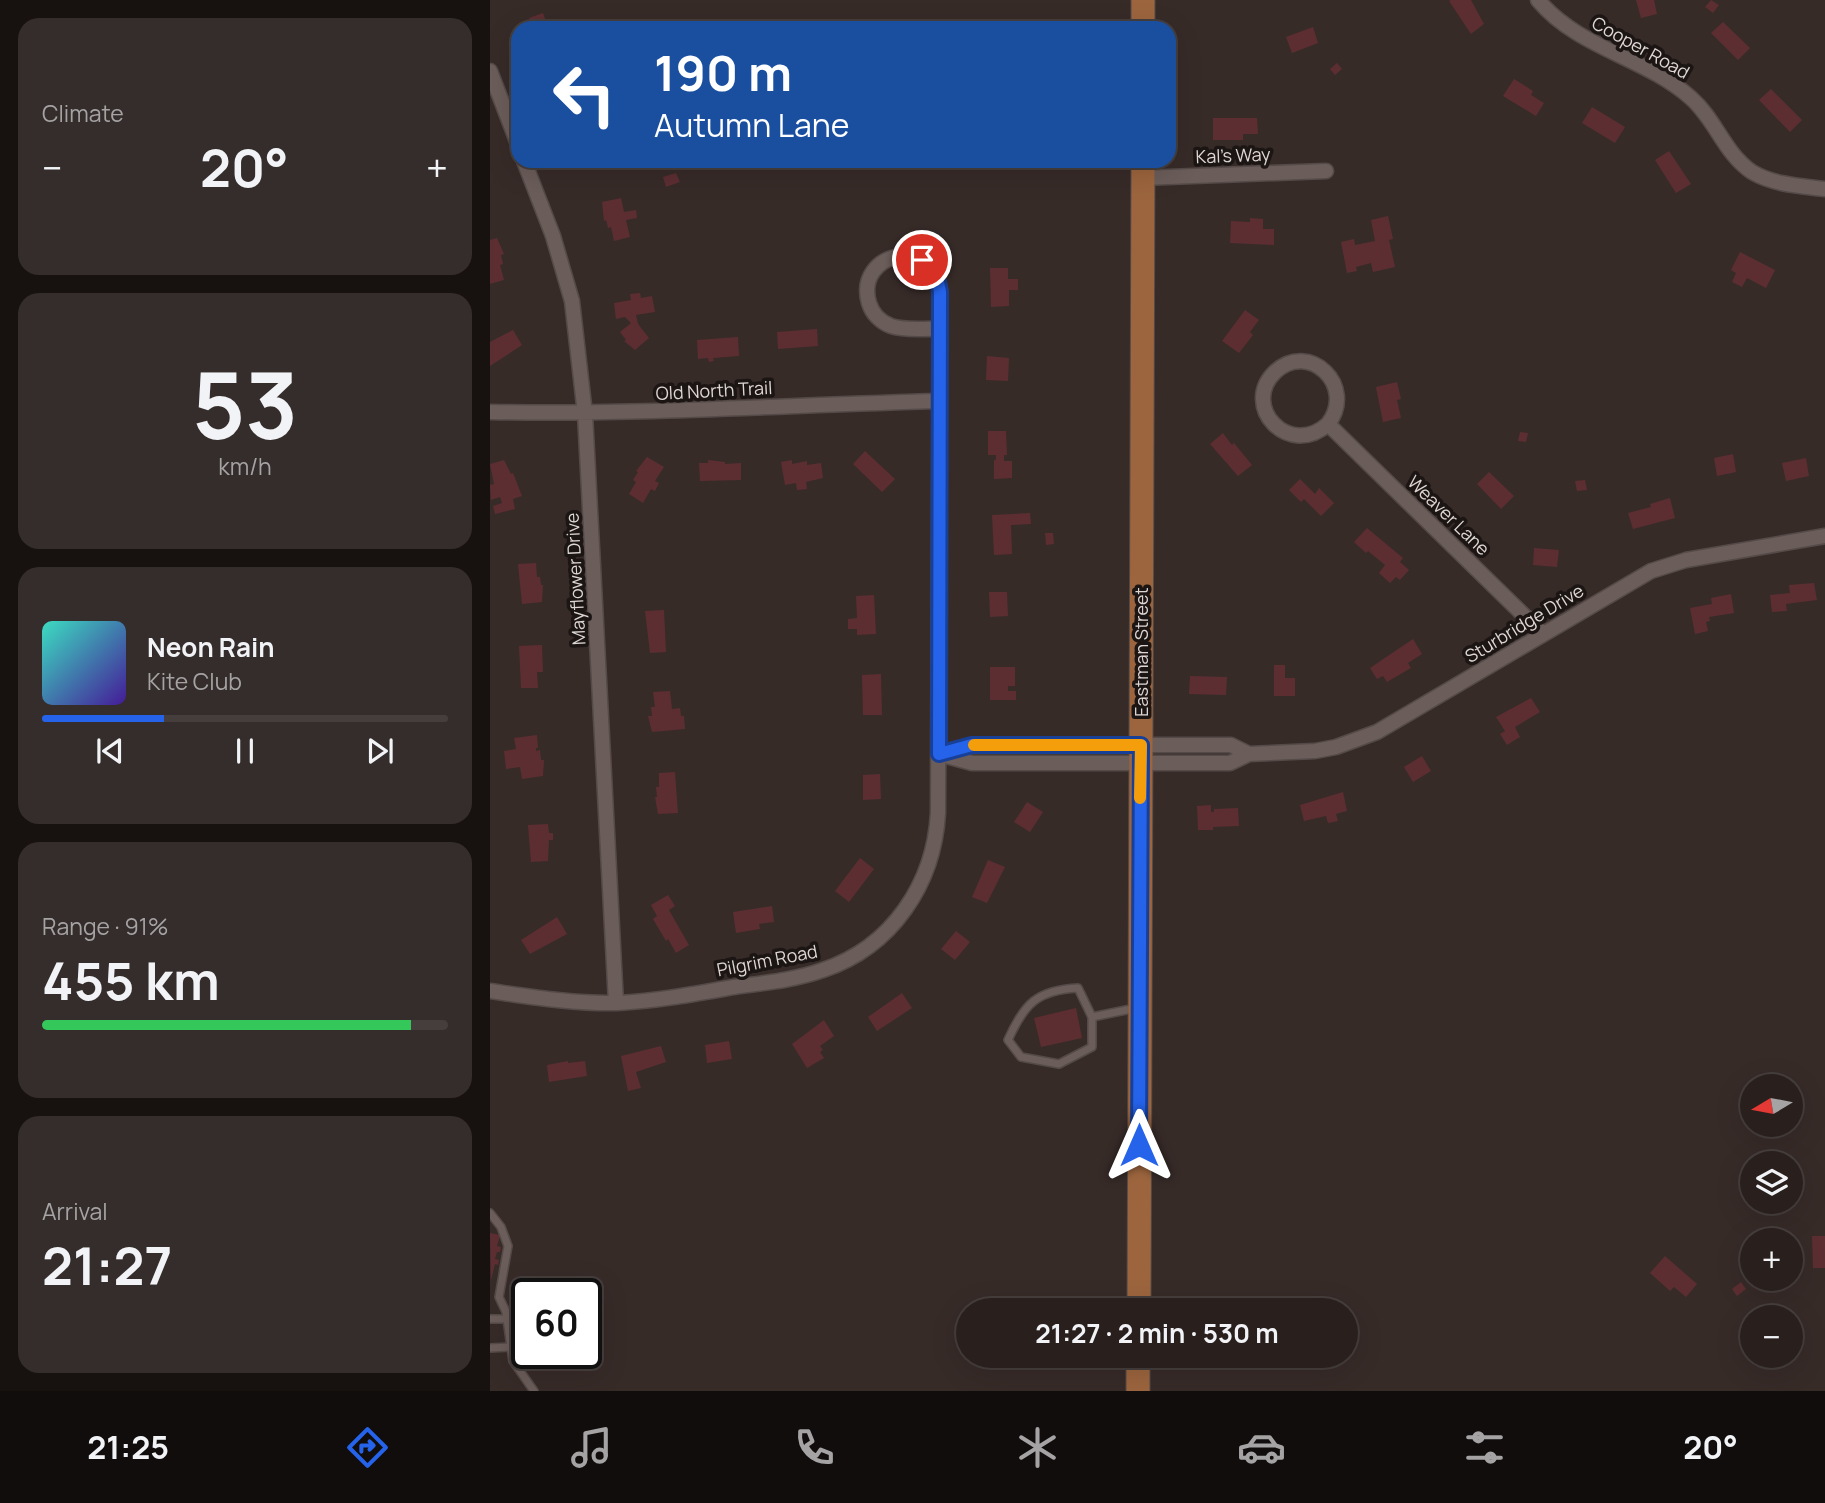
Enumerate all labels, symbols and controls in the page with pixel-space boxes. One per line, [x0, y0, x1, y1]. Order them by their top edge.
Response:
street label: Cooper Road [1588, 10, 1694, 84]
text: 190 m [654, 39, 792, 106]
icon: left [539, 49, 630, 140]
text: Climate [42, 97, 124, 129]
text: Autumn Lane [654, 103, 849, 147]
text: 20° [200, 132, 289, 203]
text: − [42, 141, 63, 193]
text: + [426, 141, 448, 193]
street label: Kal's Way [1195, 142, 1271, 168]
pin [892, 230, 952, 290]
icon: arrive [903, 241, 941, 279]
text: 53 [192, 342, 298, 466]
street label: Old North Trail [655, 375, 773, 405]
text: km/h [218, 450, 272, 482]
street label: Weaver Lane [1403, 470, 1495, 560]
street label: Mayflower Drive [560, 512, 590, 646]
street label: Sturbridge Drive [1460, 578, 1588, 668]
street label: Eastman Street [1129, 587, 1153, 717]
text: Neon Rain [147, 629, 275, 665]
text: Kite Club [147, 665, 242, 697]
icon: previous [91, 732, 129, 770]
icon: pause [226, 732, 264, 770]
icon: next [361, 732, 399, 770]
text: Range · 91% [42, 910, 168, 942]
street label: Pilgrim Road [715, 938, 819, 982]
text: 455 km [42, 945, 220, 1016]
north arrow [1740, 1074, 1802, 1138]
map controls [1740, 1074, 1803, 1368]
position arrow [1102, 1108, 1176, 1182]
button: layers [1740, 1151, 1803, 1214]
text: Arrival [42, 1195, 108, 1227]
button: + [1740, 1228, 1803, 1291]
text: 21:27 [42, 1230, 172, 1301]
speed limit sign: 60 [511, 1278, 602, 1369]
button: − [1740, 1305, 1803, 1368]
text: 21:27 · 2 min · 530 m [1035, 1315, 1279, 1351]
icon: directions [343, 1423, 392, 1472]
icon: music [567, 1423, 616, 1472]
icon: phone [790, 1423, 839, 1472]
icon: climate [1013, 1423, 1062, 1472]
icon: car [1237, 1423, 1286, 1472]
icon: filters [1460, 1423, 1509, 1472]
text: 21:25 [87, 1425, 169, 1469]
text: 20° [1683, 1425, 1738, 1469]

